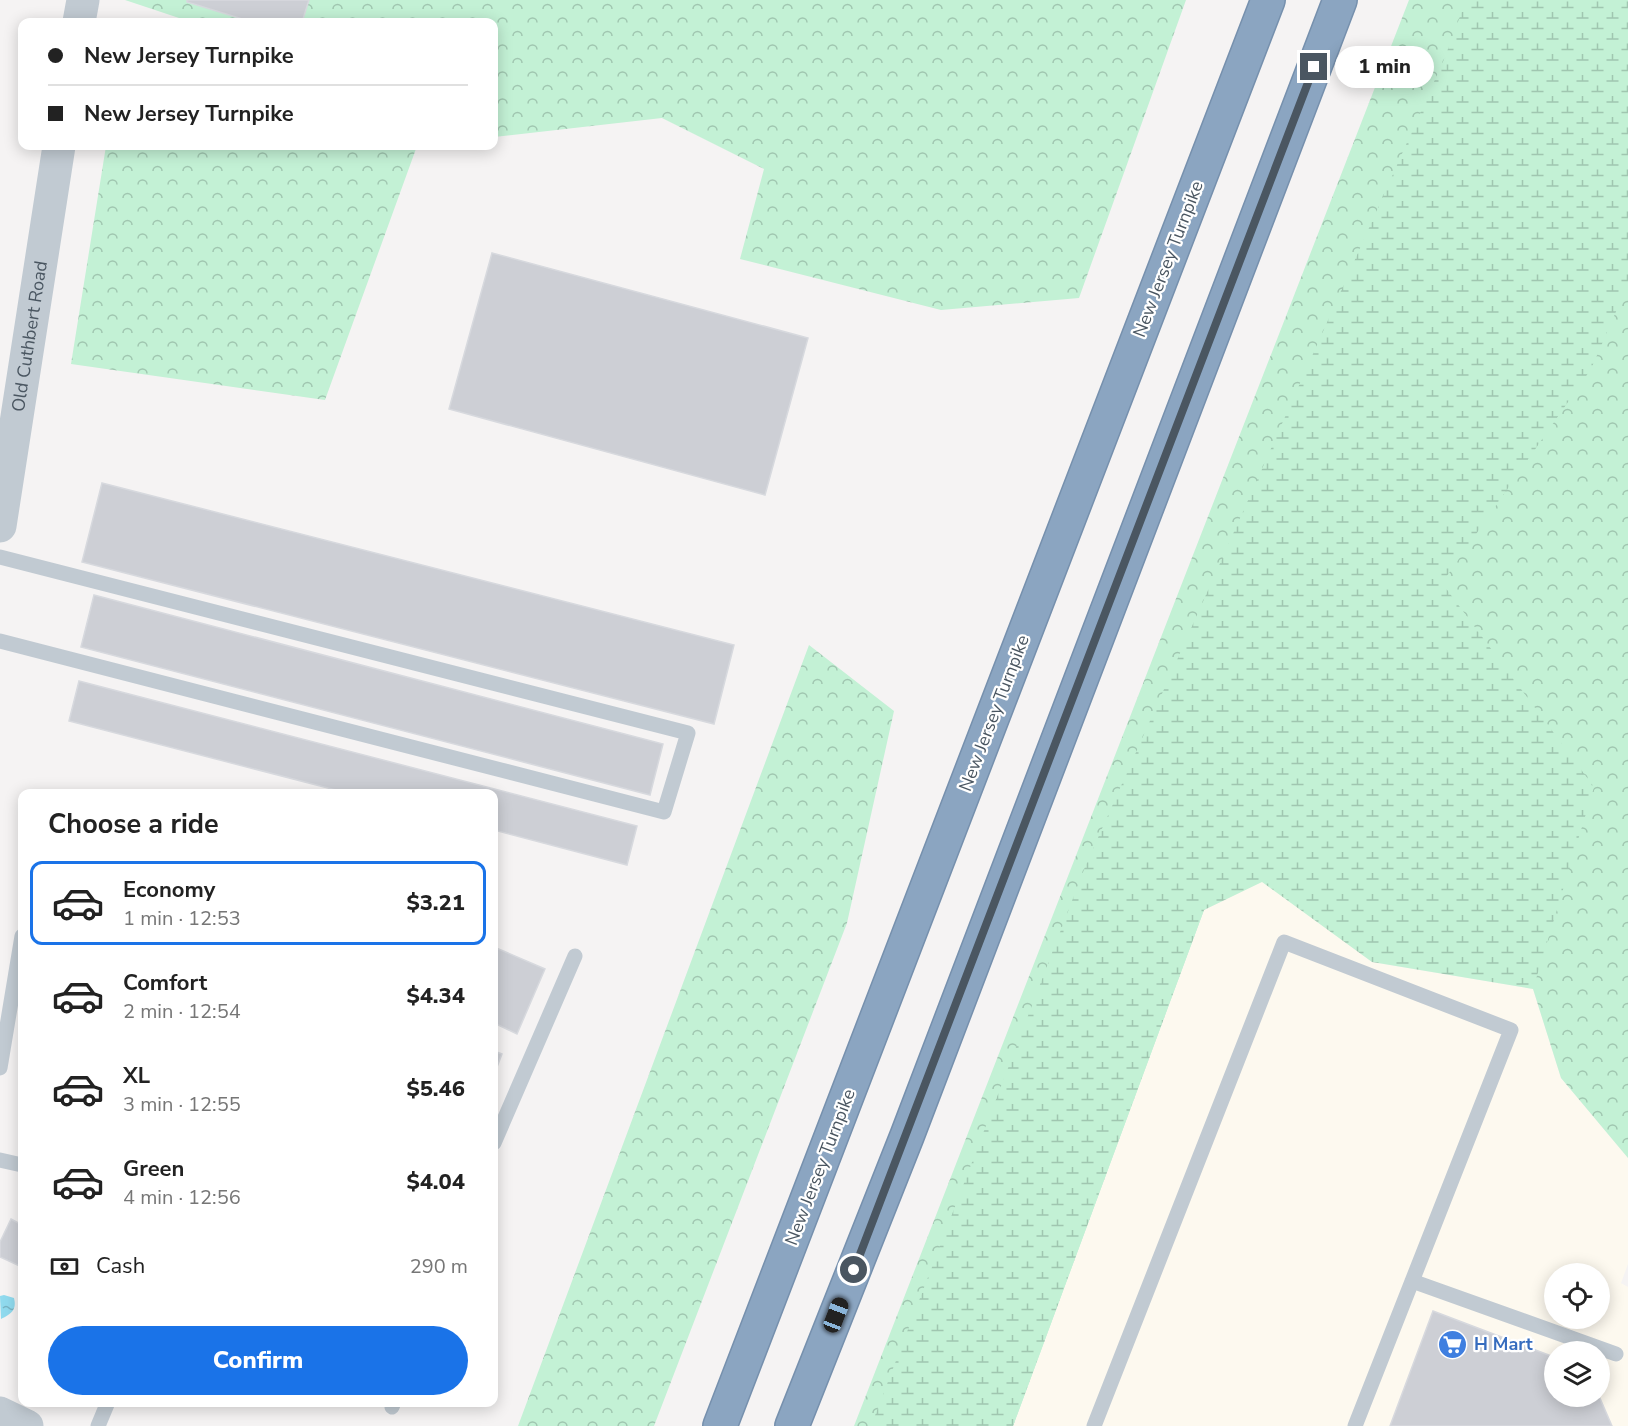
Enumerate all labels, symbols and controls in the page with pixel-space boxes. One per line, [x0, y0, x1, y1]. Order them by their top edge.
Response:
text: New Jersey Turnpike [84, 41, 294, 71]
callout: 1 min [1335, 46, 1434, 88]
route end [1300, 53, 1327, 80]
text: 1 min [1358, 53, 1411, 80]
text: New Jersey Turnpike [84, 99, 294, 129]
street label: New Jersey Turnpike [1127, 177, 1209, 341]
street label: Old Cuthbert Road [6, 259, 53, 414]
street label: New Jersey Turnpike [953, 631, 1035, 795]
text: Choose a ride [48, 806, 219, 843]
text: Economy [123, 875, 215, 905]
icon: car [51, 876, 105, 930]
text: $3.21 [406, 888, 465, 918]
text: 1 min · 12:53 [123, 905, 241, 932]
text: Comfort [123, 968, 207, 998]
icon: car [51, 969, 105, 1023]
text: $4.34 [406, 981, 465, 1011]
text: 2 min · 12:54 [123, 998, 241, 1025]
text: XL [123, 1061, 150, 1091]
icon: car [51, 1062, 105, 1116]
text: $5.46 [406, 1074, 465, 1104]
street label: New Jersey Turnpike [779, 1085, 861, 1249]
text: 3 min · 12:55 [123, 1091, 241, 1118]
text: Green [123, 1154, 184, 1184]
icon: car [51, 1155, 105, 1209]
text: $4.04 [406, 1167, 465, 1197]
text: 4 min · 12:56 [123, 1184, 241, 1211]
icon: cash [48, 1250, 81, 1283]
text: Cash [96, 1251, 145, 1281]
text: 290 m [410, 1253, 468, 1280]
route start [840, 1256, 867, 1283]
map controls [1544, 1263, 1610, 1407]
button: locate [1544, 1263, 1610, 1329]
car [821, 1295, 851, 1335]
button: Confirm [48, 1326, 468, 1395]
supermarket icon: H Mart [1437, 1328, 1469, 1360]
place label: H Mart [1474, 1332, 1533, 1356]
button: layers [1544, 1341, 1610, 1407]

